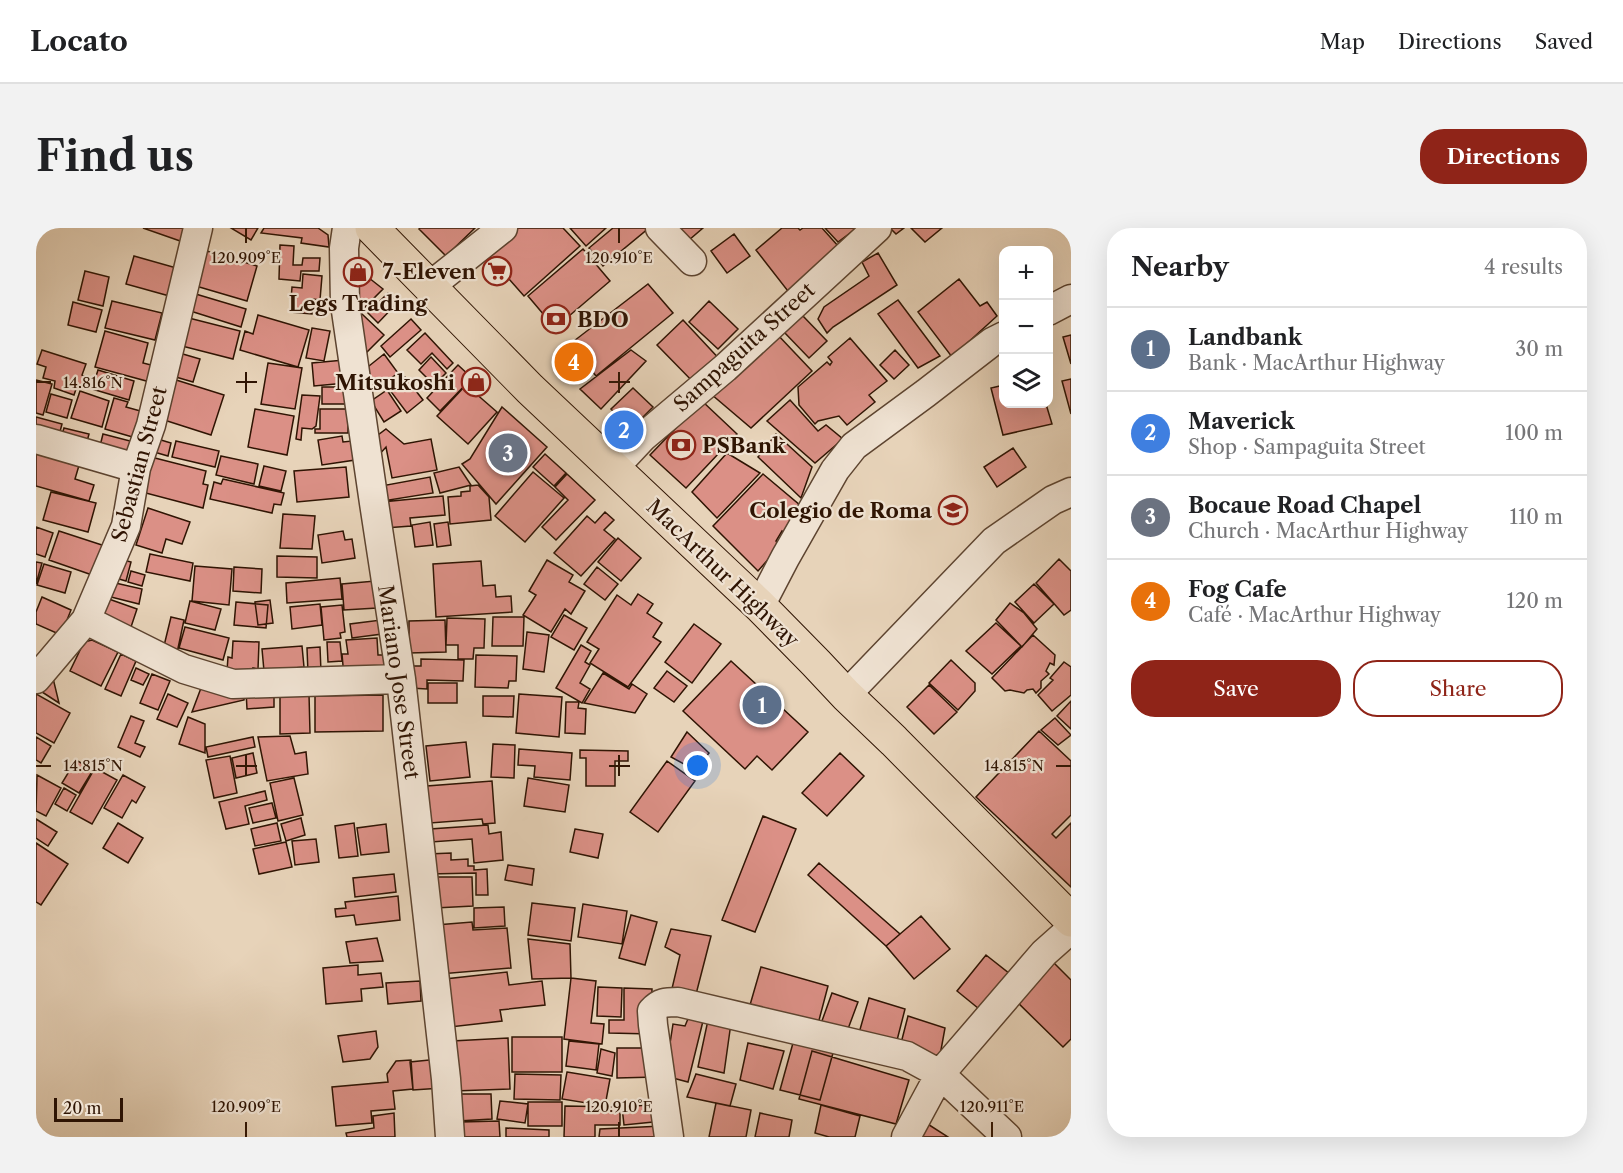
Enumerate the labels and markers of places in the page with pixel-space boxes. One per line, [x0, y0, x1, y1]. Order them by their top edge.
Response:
supermarket icon: 7-Eleven [481, 255, 513, 287]
shop icon: Legs Trading [342, 256, 374, 288]
place label: 7-Eleven [382, 259, 477, 284]
place label: Legs Trading [289, 291, 428, 316]
bank icon: BDO [540, 303, 572, 335]
place label: BDO [577, 307, 629, 332]
pin: 4 [554, 340, 594, 384]
shop icon: Mitsukoshi [460, 366, 492, 398]
place label: Mitsukoshi [335, 370, 456, 395]
pin: 2 [604, 408, 644, 452]
bank icon: PSBank [665, 429, 697, 461]
pin: 3 [488, 430, 528, 476]
place label: PSBank [702, 433, 787, 458]
school or university icon: Colegio de Roma [937, 494, 969, 526]
place label: Colegio de Roma [749, 498, 933, 523]
pin: 1 [742, 682, 782, 728]

